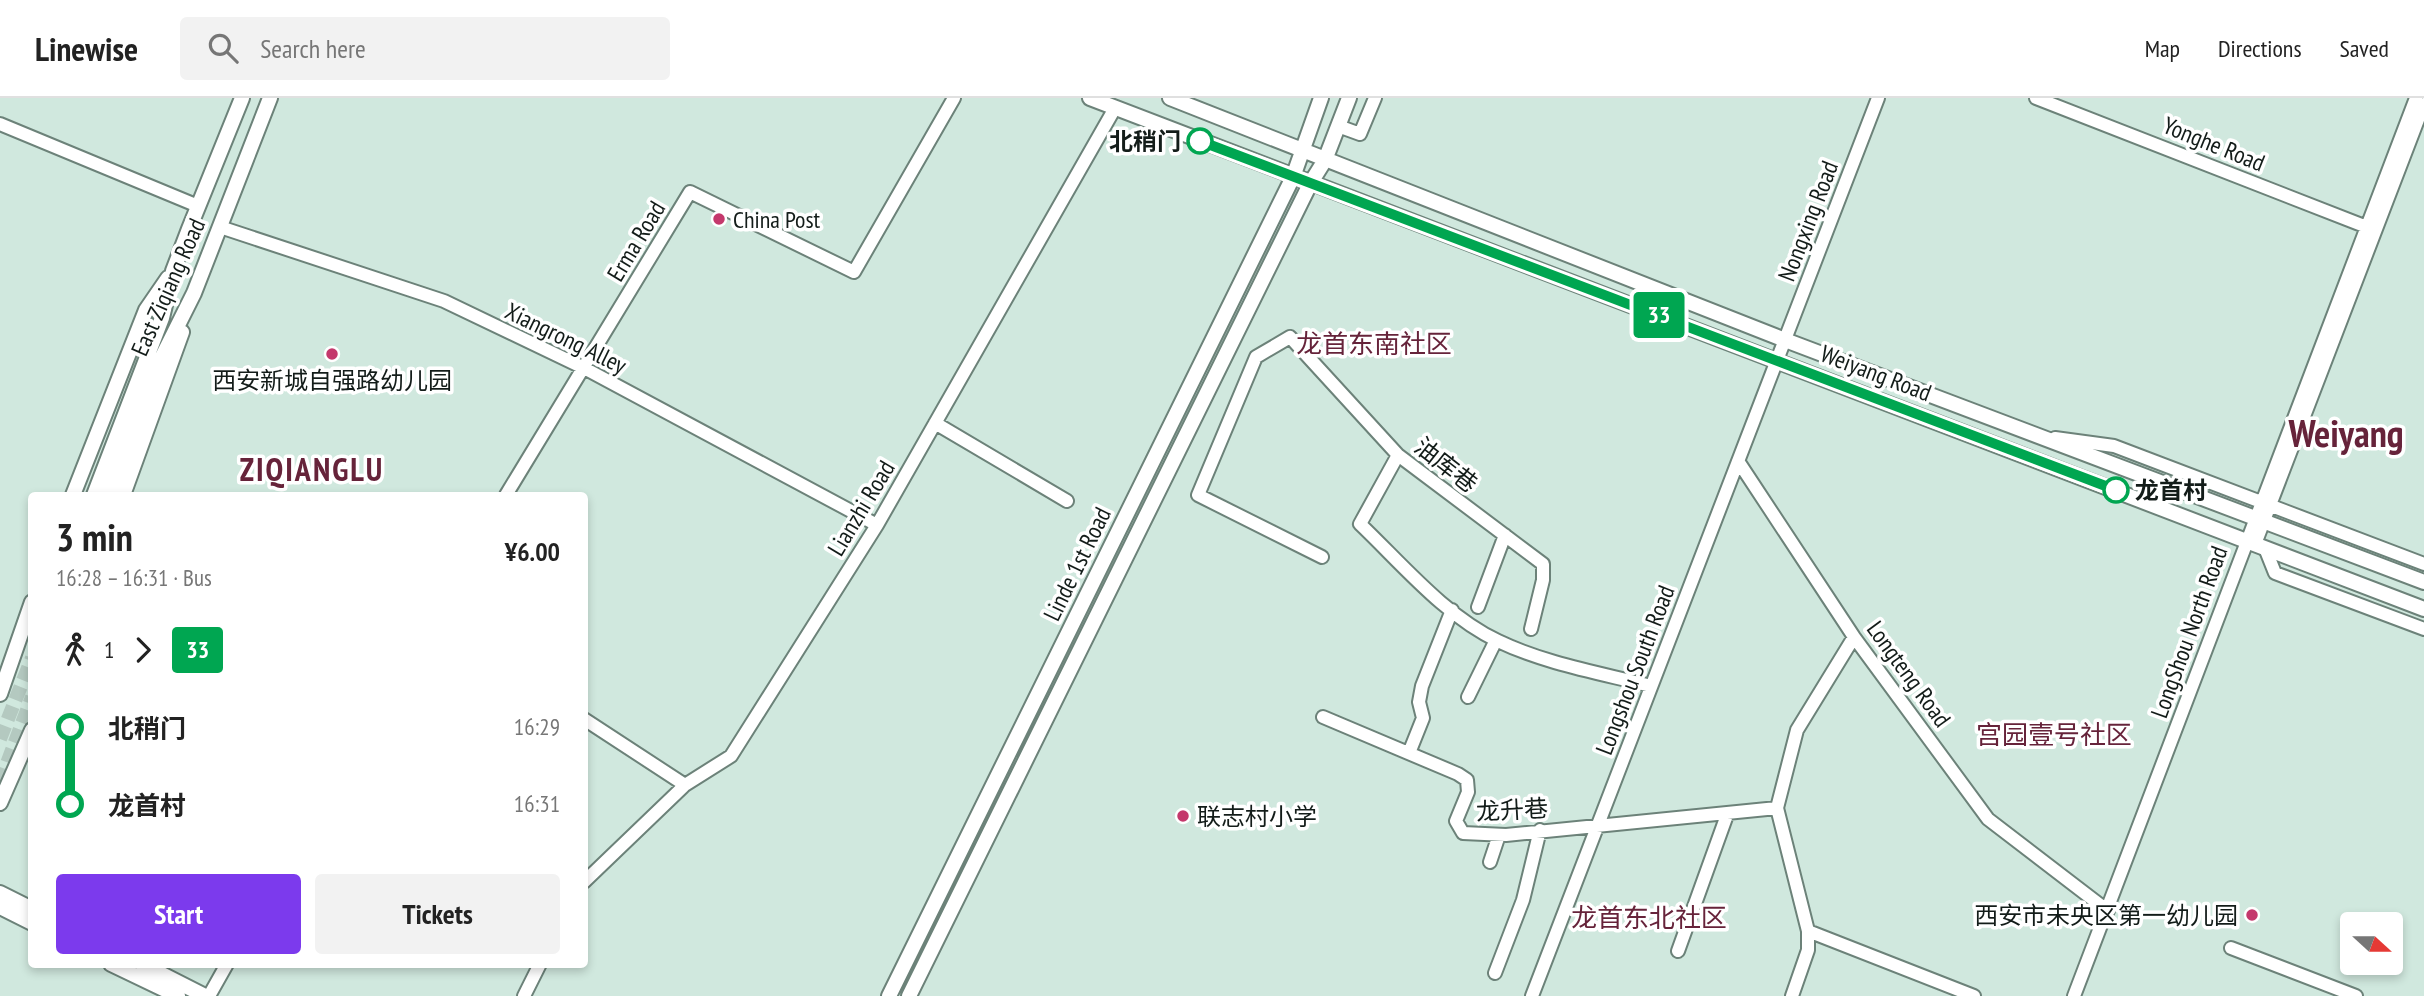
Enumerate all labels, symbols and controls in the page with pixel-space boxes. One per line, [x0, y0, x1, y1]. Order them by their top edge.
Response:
search box [180, 17, 670, 80]
text: Linewise [35, 27, 138, 70]
icon: search [204, 29, 242, 67]
text: Search here [260, 32, 366, 65]
text: Map [2145, 33, 2180, 64]
text: Directions [2218, 33, 2302, 64]
text: Saved [2340, 33, 2389, 64]
street label: Yonghe Road [2159, 110, 2269, 178]
place label: 北稍门 [1109, 126, 1181, 157]
marker: 北稍门 [1187, 128, 1213, 154]
street label: Nongxing Road [1771, 157, 1845, 285]
street label: Erma Road [600, 195, 672, 287]
place label: China Post [733, 204, 821, 235]
marker: China Post [711, 211, 727, 227]
street label: East Ziqiang Road [124, 213, 212, 361]
line badge: 33 [1628, 292, 1690, 338]
street label: Xiangrong Alley [500, 295, 632, 381]
text: 33 [1648, 299, 1670, 330]
district label: 龙首东南社区 [1296, 327, 1452, 360]
street label: Weiyang Road [1816, 338, 1936, 408]
marker: 西安新城自强路幼儿园 [324, 346, 340, 362]
place label: 西安新城自强路幼儿园 [212, 365, 452, 396]
district label: Weiyang [2287, 408, 2404, 457]
street label: 油库巷 [1408, 431, 1484, 499]
district label: ZIQIANGLU [240, 448, 384, 490]
street label: Lianzhi Road [820, 455, 902, 561]
place label: 龙首村 [2135, 475, 2207, 506]
marker: 龙首村 [2103, 477, 2129, 503]
street label: Linde 1st Road [1036, 502, 1118, 626]
text: 3 min [56, 512, 133, 561]
text: ¥6.00 [505, 535, 560, 568]
street label: LongShou North Road [2144, 542, 2234, 722]
text: 16:28 – 16:31 · Bus [56, 563, 212, 592]
street label: Longshou South Road [1588, 581, 1682, 759]
street label: Longteng Road [1860, 615, 1958, 733]
icon: walk [56, 631, 94, 669]
icon: forward [124, 631, 162, 669]
text: 33 [186, 634, 209, 665]
text: 1 [104, 635, 114, 664]
text: 北稍门 [108, 712, 186, 745]
text: 16:29 [514, 712, 560, 741]
district label: 宫园壹号社区 [1976, 718, 2132, 751]
text: 龙首村 [108, 789, 186, 822]
text: 16:31 [514, 789, 560, 818]
street label: 龙升巷 [1475, 793, 1549, 827]
place label: 联志村小学 [1197, 801, 1317, 832]
marker: 联志村小学 [1175, 808, 1191, 824]
button: Start [56, 874, 301, 954]
button: Tickets [315, 874, 560, 954]
place label: 西安市未央区第一幼儿园 [1974, 900, 2238, 931]
district label: 龙首东北社区 [1571, 901, 1727, 934]
marker: 西安市未央区第一幼儿园 [2244, 907, 2260, 923]
north arrow [2340, 912, 2403, 975]
map controls [2340, 912, 2403, 975]

